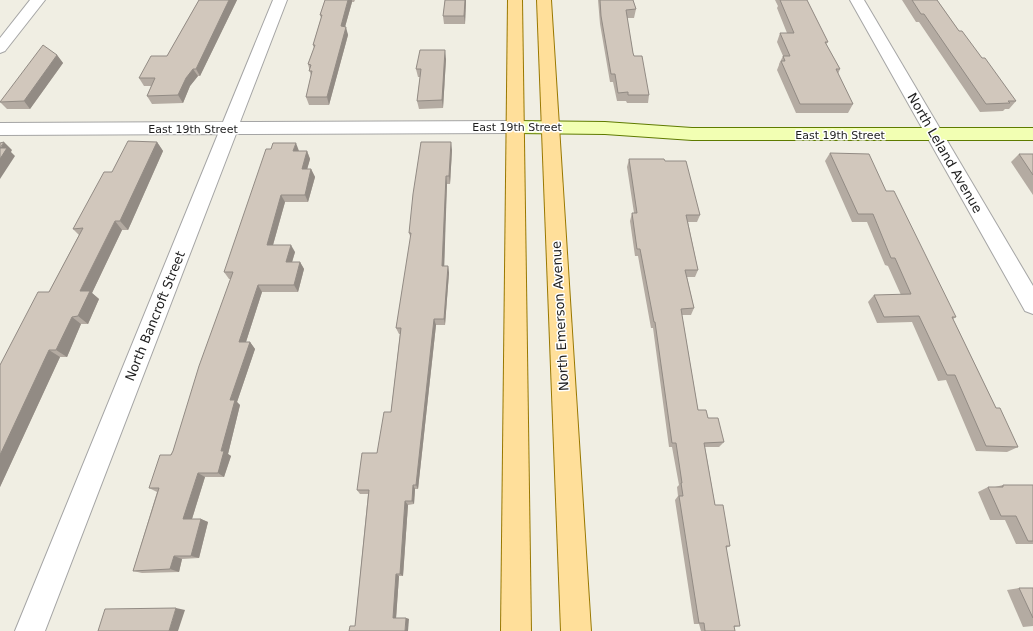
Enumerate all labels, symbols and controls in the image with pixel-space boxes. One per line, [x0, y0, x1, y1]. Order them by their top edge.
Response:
street label: North Leland Avenue [905, 90, 985, 216]
street label: East 19th Street [472, 121, 562, 134]
street label: East 19th Street [148, 123, 238, 136]
street label: East 19th Street [795, 129, 885, 142]
street label: North Emerson Avenue [549, 241, 571, 391]
street label: North Bancroft Street [122, 249, 188, 383]

